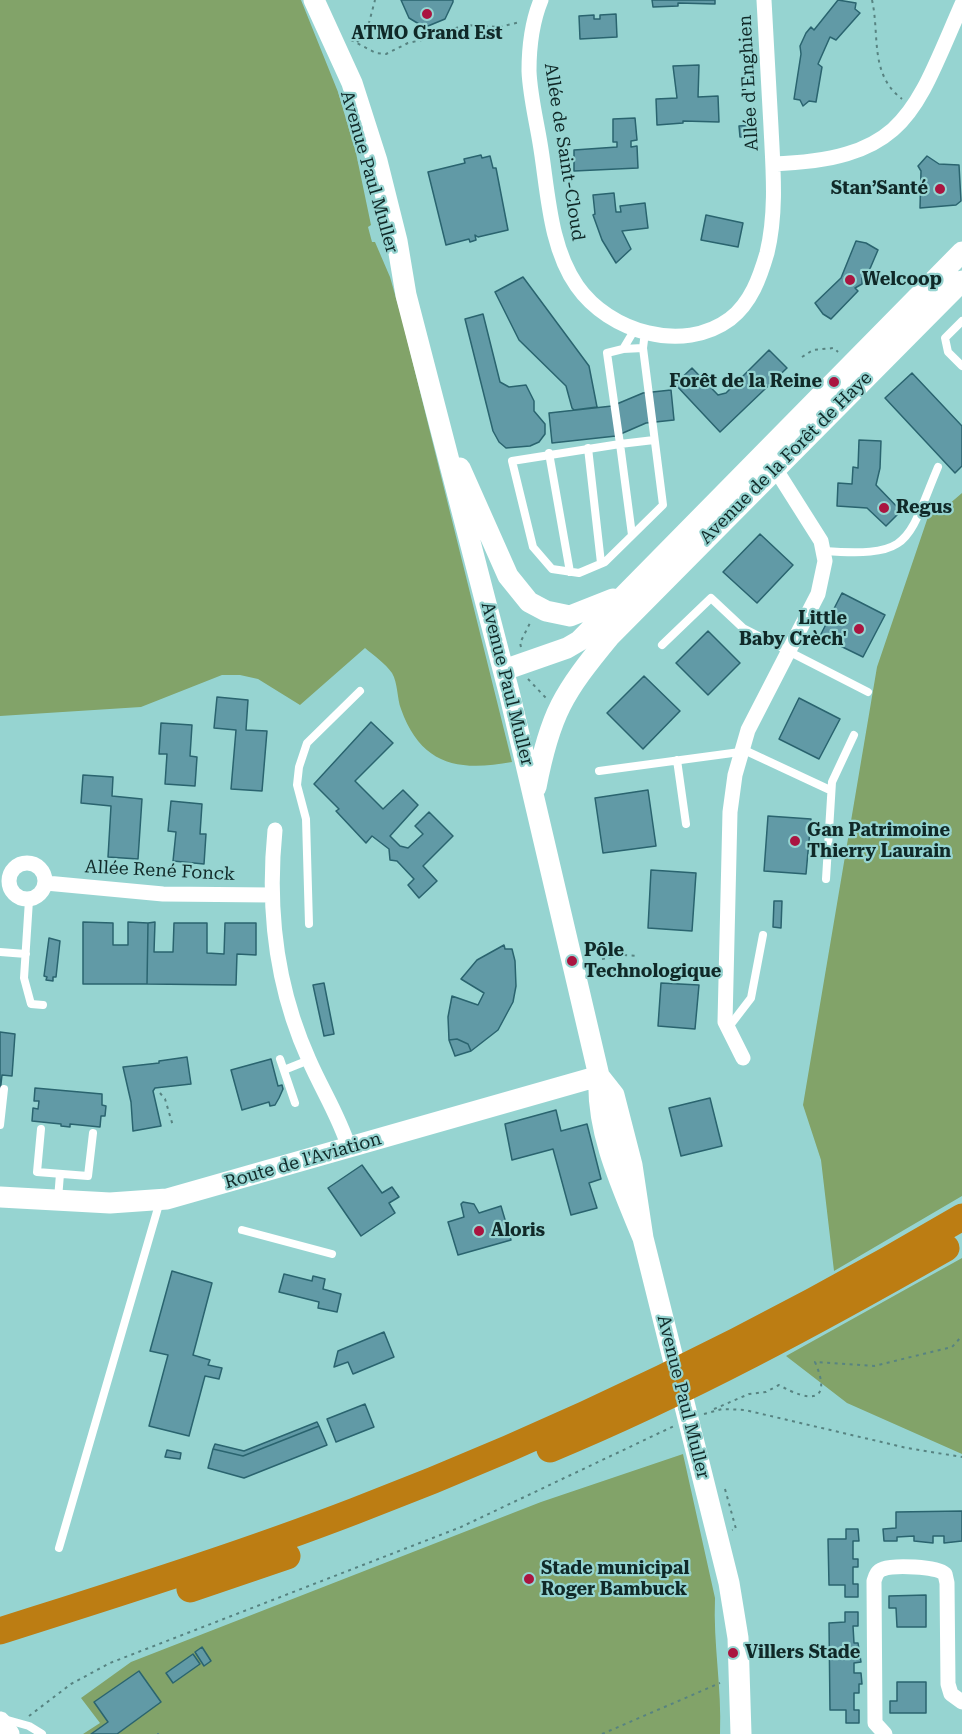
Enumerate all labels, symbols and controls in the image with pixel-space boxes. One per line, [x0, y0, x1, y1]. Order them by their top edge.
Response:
marker: ATMO Grand Est [420, 7, 434, 21]
street label: Allée d'Enghien [735, 14, 763, 152]
place label: ATMO Grand Est [351, 23, 503, 45]
street label: Allée de Saint-Cloud [539, 62, 589, 242]
street label: Avenue Paul Muller [335, 88, 403, 256]
place label: Stan’Santé [831, 178, 928, 200]
marker: Stan’Santé [933, 182, 947, 196]
place label: Welcoop [862, 269, 942, 291]
marker: Welcoop [843, 273, 857, 287]
street label: Avenue de la Forêt de Haye [695, 367, 877, 549]
place label: Forêt de la Reine [669, 371, 822, 393]
marker: Forêt de la Reine [827, 375, 841, 389]
place label: Regus [896, 497, 952, 519]
marker: Regus [877, 501, 891, 515]
street label: Avenue Paul Muller [476, 600, 538, 768]
place label: Little Baby Crèch' [739, 608, 847, 650]
marker: Little Baby Crèch' [852, 622, 866, 636]
place label: Gan Patrimoine Thierry Laurain [807, 820, 951, 862]
marker: Gan Patrimoine Thierry Laurain [788, 834, 802, 848]
street label: Allée René Fonck [84, 856, 236, 886]
place label: Pôle Technologique [584, 940, 721, 982]
marker: Pôle Technologique [565, 954, 579, 968]
street label: Route de l'Aviation [222, 1128, 384, 1194]
place label: Aloris [491, 1220, 545, 1242]
marker: Aloris [472, 1224, 486, 1238]
street label: Avenue Paul Muller [652, 1313, 714, 1481]
place label: Stade municipal Roger Bambuck [541, 1558, 689, 1600]
marker: Stade municipal Roger Bambuck [522, 1572, 536, 1586]
place label: Villers Stade [745, 1642, 860, 1664]
marker: Villers Stade [726, 1646, 740, 1660]

